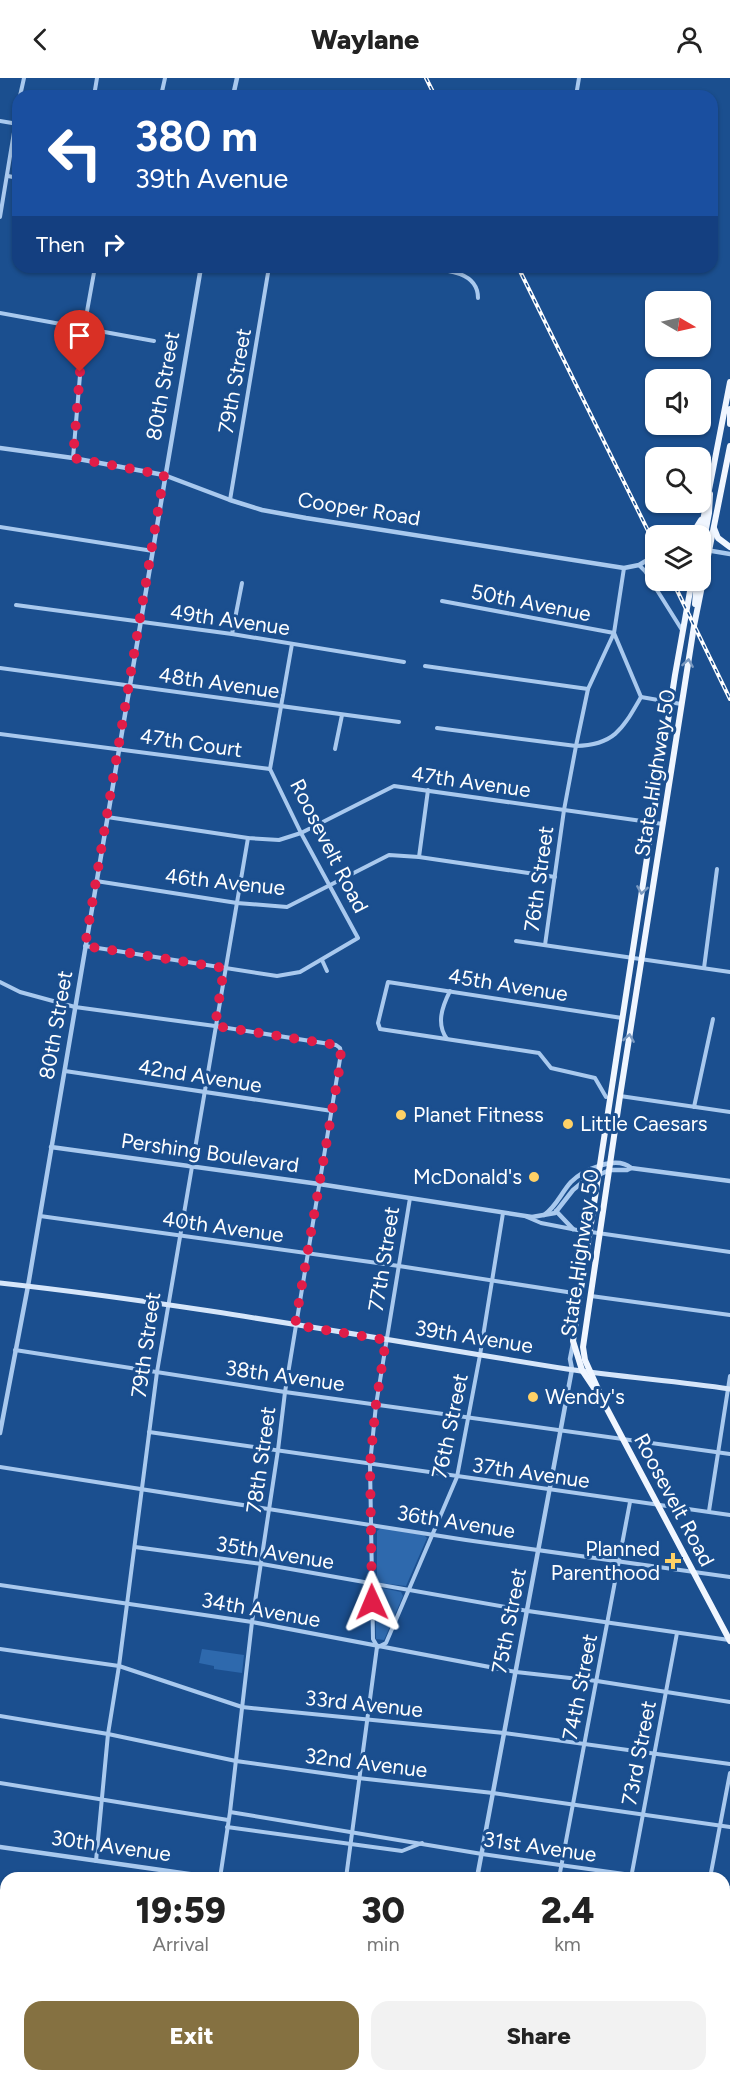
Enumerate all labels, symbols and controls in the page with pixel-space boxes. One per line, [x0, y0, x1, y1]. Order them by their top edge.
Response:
icon: back [24, 23, 57, 56]
text: Waylane [311, 23, 419, 56]
icon: person [673, 23, 706, 56]
text: 380 m [135, 111, 258, 162]
icon: left [36, 114, 114, 192]
text: 39th Avenue [135, 162, 288, 195]
icon: right [97, 228, 130, 261]
text: Then [36, 231, 85, 258]
north arrow [645, 291, 711, 357]
map controls [645, 291, 711, 591]
pin [54, 310, 105, 372]
icon: arrive [63, 319, 96, 352]
street label: 79th Street [213, 326, 256, 436]
street label: 80th Street [141, 330, 184, 442]
button: sound [645, 369, 711, 435]
button: search [645, 447, 711, 513]
street label: Cooper Road [296, 486, 422, 531]
button: layers [645, 525, 711, 591]
street label: 50th Avenue [469, 579, 593, 626]
street label: 49th Avenue [169, 599, 292, 640]
one-way arrow [682, 658, 694, 667]
street label: 48th Avenue [157, 662, 281, 703]
street label: State Highway 50 [629, 687, 680, 858]
street label: 47th Court [138, 723, 244, 762]
street label: 47th Avenue [410, 761, 532, 802]
street label: Roosevelt Road [285, 775, 374, 917]
street label: 76th Street [519, 824, 558, 934]
street label: 46th Avenue [164, 863, 286, 900]
one-way arrow [637, 885, 649, 894]
street label: 45th Avenue [446, 963, 570, 1006]
street label: 80th Street [34, 969, 77, 1081]
one-way arrow [623, 1033, 635, 1043]
street label: 42nd Avenue [136, 1053, 264, 1098]
place label: Planet Fitness [413, 1102, 544, 1127]
marker: Planet Fitness [394, 1108, 408, 1122]
place label: Little Caesars [580, 1111, 708, 1136]
marker: Little Caesars [561, 1117, 575, 1131]
street label: Pershing Boulevard [119, 1128, 301, 1177]
place label: McDonald's [413, 1164, 522, 1189]
street label: State Highway 50 [555, 1167, 604, 1338]
marker: McDonald's [527, 1170, 541, 1184]
street label: 77th Street [363, 1204, 404, 1313]
street label: 40th Avenue [161, 1206, 285, 1247]
street label: 79th Street [126, 1290, 165, 1400]
street label: 39th Avenue [413, 1315, 535, 1358]
street label: 38th Avenue [224, 1355, 346, 1396]
street label: 76th Street [426, 1371, 473, 1481]
place label: Wendy's [545, 1384, 625, 1409]
marker: Wendy's [526, 1390, 540, 1404]
street label: 78th Street [241, 1405, 280, 1515]
street label: Roosevelt Road [629, 1429, 720, 1570]
street label: 37th Avenue [471, 1452, 592, 1493]
street label: 36th Avenue [395, 1500, 517, 1543]
street label: 35th Avenue [214, 1531, 336, 1574]
place label: Planned Parenthood [551, 1536, 660, 1585]
marker: Planned Parenthood [664, 1552, 682, 1570]
street label: 75th Street [486, 1566, 531, 1676]
position arrow [340, 1570, 404, 1634]
street label: 34th Avenue [200, 1587, 323, 1632]
street label: 74th Street [557, 1631, 602, 1742]
street label: 33rd Avenue [304, 1685, 424, 1722]
street label: 73rd Street [616, 1698, 661, 1807]
street label: 32nd Avenue [303, 1743, 429, 1782]
street label: 30th Avenue [50, 1825, 173, 1866]
street label: 31st Avenue [482, 1826, 598, 1867]
text: 19:59 [136, 1889, 226, 1932]
text: 30 [361, 1889, 405, 1932]
text: 2.4 [541, 1889, 594, 1932]
text: Arrival [152, 1932, 209, 1956]
text: min [367, 1932, 400, 1956]
text: km [554, 1932, 581, 1956]
button: Exit [24, 2001, 359, 2070]
button: Share [371, 2001, 706, 2070]

